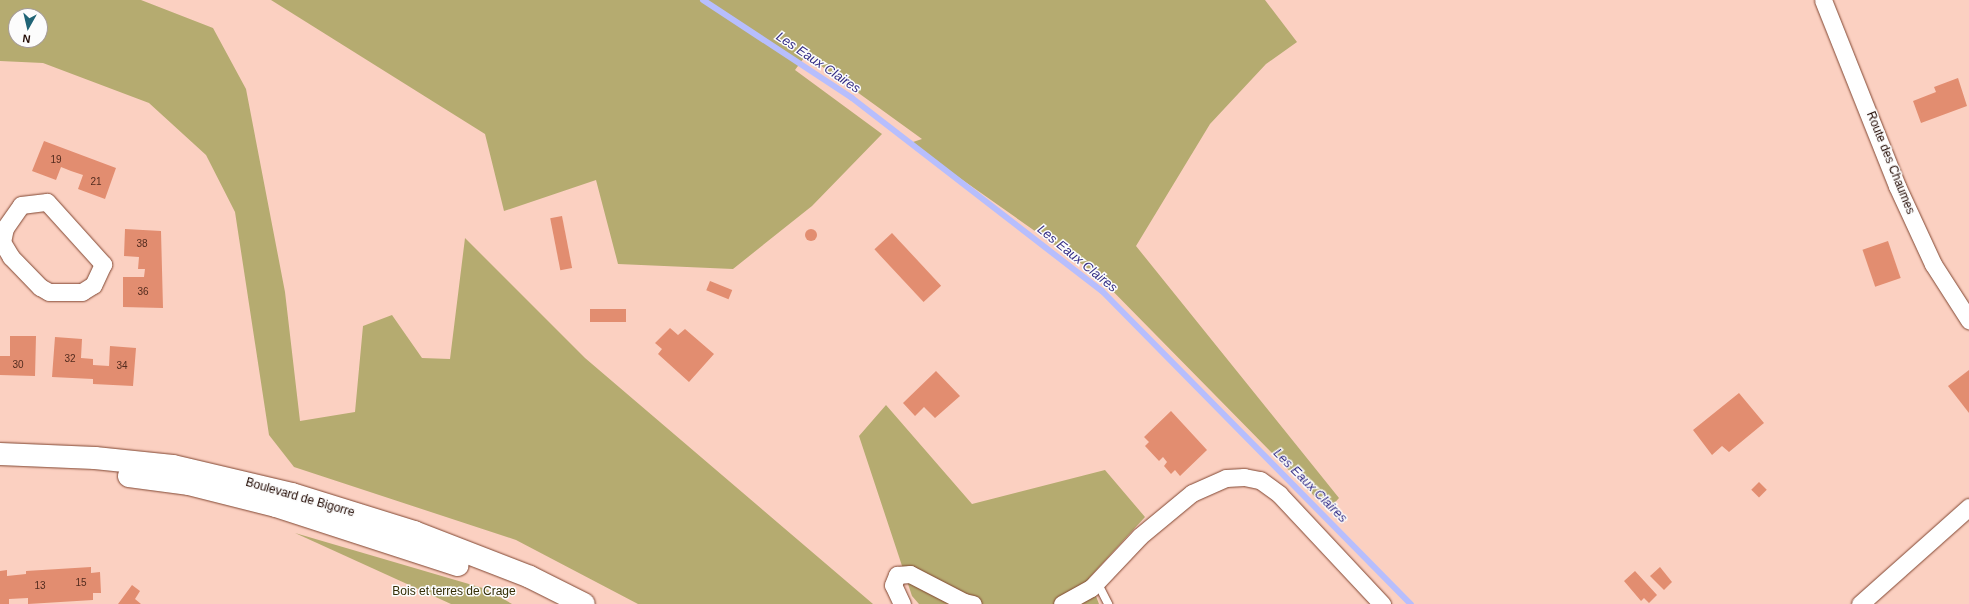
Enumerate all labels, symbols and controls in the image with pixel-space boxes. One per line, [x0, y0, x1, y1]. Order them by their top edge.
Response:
north arrow [8, 8, 48, 48]
water label: Les Eaux Claires [773, 29, 863, 97]
text: N [22, 32, 31, 45]
street label: Route des Chaumes [1863, 110, 1917, 216]
house number: 19 [50, 154, 62, 166]
house number: 21 [90, 176, 102, 188]
water label: Les Eaux Claires [1034, 222, 1120, 296]
house number: 38 [136, 238, 148, 250]
house number: 36 [137, 286, 149, 298]
house number: 32 [64, 353, 76, 365]
house number: 30 [12, 359, 24, 371]
house number: 34 [116, 360, 128, 372]
water label: Les Eaux Claires [1270, 446, 1350, 526]
street label: Boulevard de Bigorre [244, 476, 356, 520]
house number: 15 [75, 577, 87, 589]
house number: 13 [34, 580, 46, 592]
park label: Bois et terres de Crage [392, 585, 516, 599]

